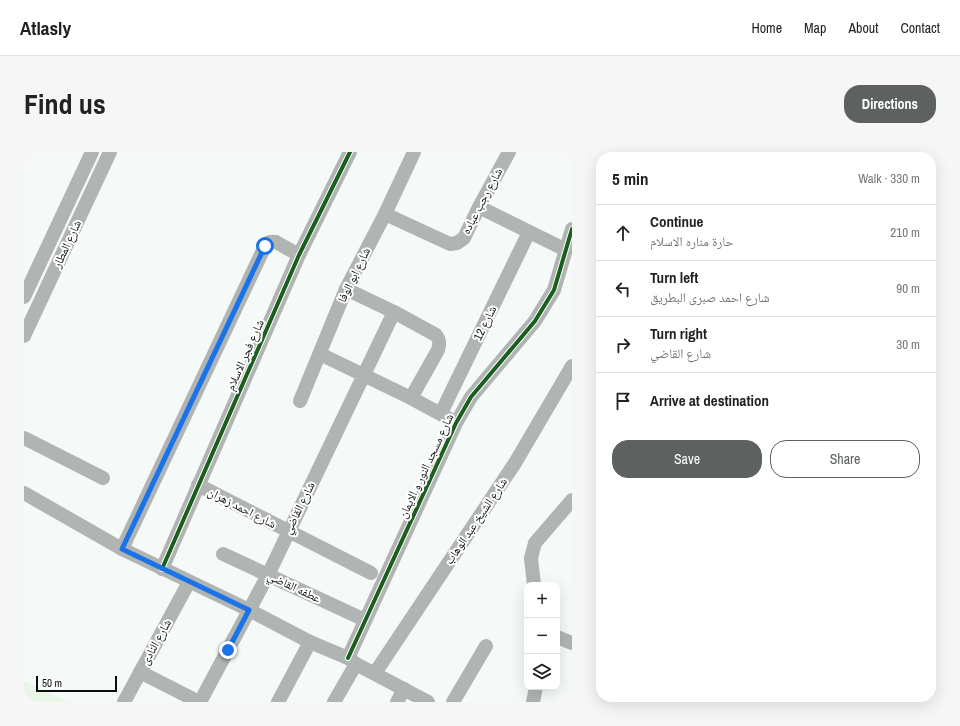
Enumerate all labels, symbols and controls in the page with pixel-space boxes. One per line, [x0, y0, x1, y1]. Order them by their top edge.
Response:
text: Atlasly [20, 15, 71, 41]
text: Home [751, 19, 782, 37]
text: Map [804, 19, 826, 37]
text: About [848, 19, 878, 37]
text: Contact [900, 19, 940, 37]
text: Find us [24, 85, 106, 123]
button: Directions [844, 85, 936, 123]
street label: شارع رجب عباده [458, 165, 506, 237]
text: 5 min [612, 167, 648, 190]
text: Walk · 330 m [858, 170, 920, 187]
text: Continue [650, 211, 703, 232]
street label: شارع المطار [49, 217, 85, 271]
icon: ahead [612, 222, 634, 244]
text: 210 m [890, 224, 920, 241]
text: حارة مناره الاسلام [650, 233, 734, 250]
route start [256, 237, 274, 255]
street label: شارع ابو الوفا [334, 245, 374, 305]
text: Turn left [650, 267, 698, 288]
icon: left [612, 278, 634, 300]
text: 90 m [896, 280, 920, 297]
text: شارع احمد صبرى البطريق [650, 289, 770, 306]
street label: شارع 12 [470, 303, 500, 343]
street label: شارع فجر الاسلام [222, 317, 268, 393]
text: Turn right [650, 323, 707, 344]
icon: right [612, 334, 634, 356]
text: 30 m [896, 336, 920, 353]
text: شارع القاضي [650, 345, 711, 362]
icon: arrive [612, 390, 634, 412]
text: Arrive at destination [650, 390, 769, 411]
street label: شارع مسجد النور و الايمان [395, 411, 457, 521]
button: Save [612, 440, 762, 478]
button: Share [770, 440, 920, 478]
street label: شارع الشيخ عبد الوهاب [441, 474, 511, 567]
street label: شارع القاضي [279, 479, 320, 538]
street label: شارع احمد زهران [205, 484, 279, 532]
street label: عطفه القاضي [264, 568, 323, 608]
map controls [524, 582, 560, 690]
button: + [524, 582, 560, 618]
street label: شارع النادى [137, 616, 175, 668]
button: − [524, 618, 560, 654]
route end [219, 641, 237, 659]
button: layers [524, 654, 560, 690]
scale bar [36, 674, 117, 693]
text: 50 m [42, 676, 62, 690]

